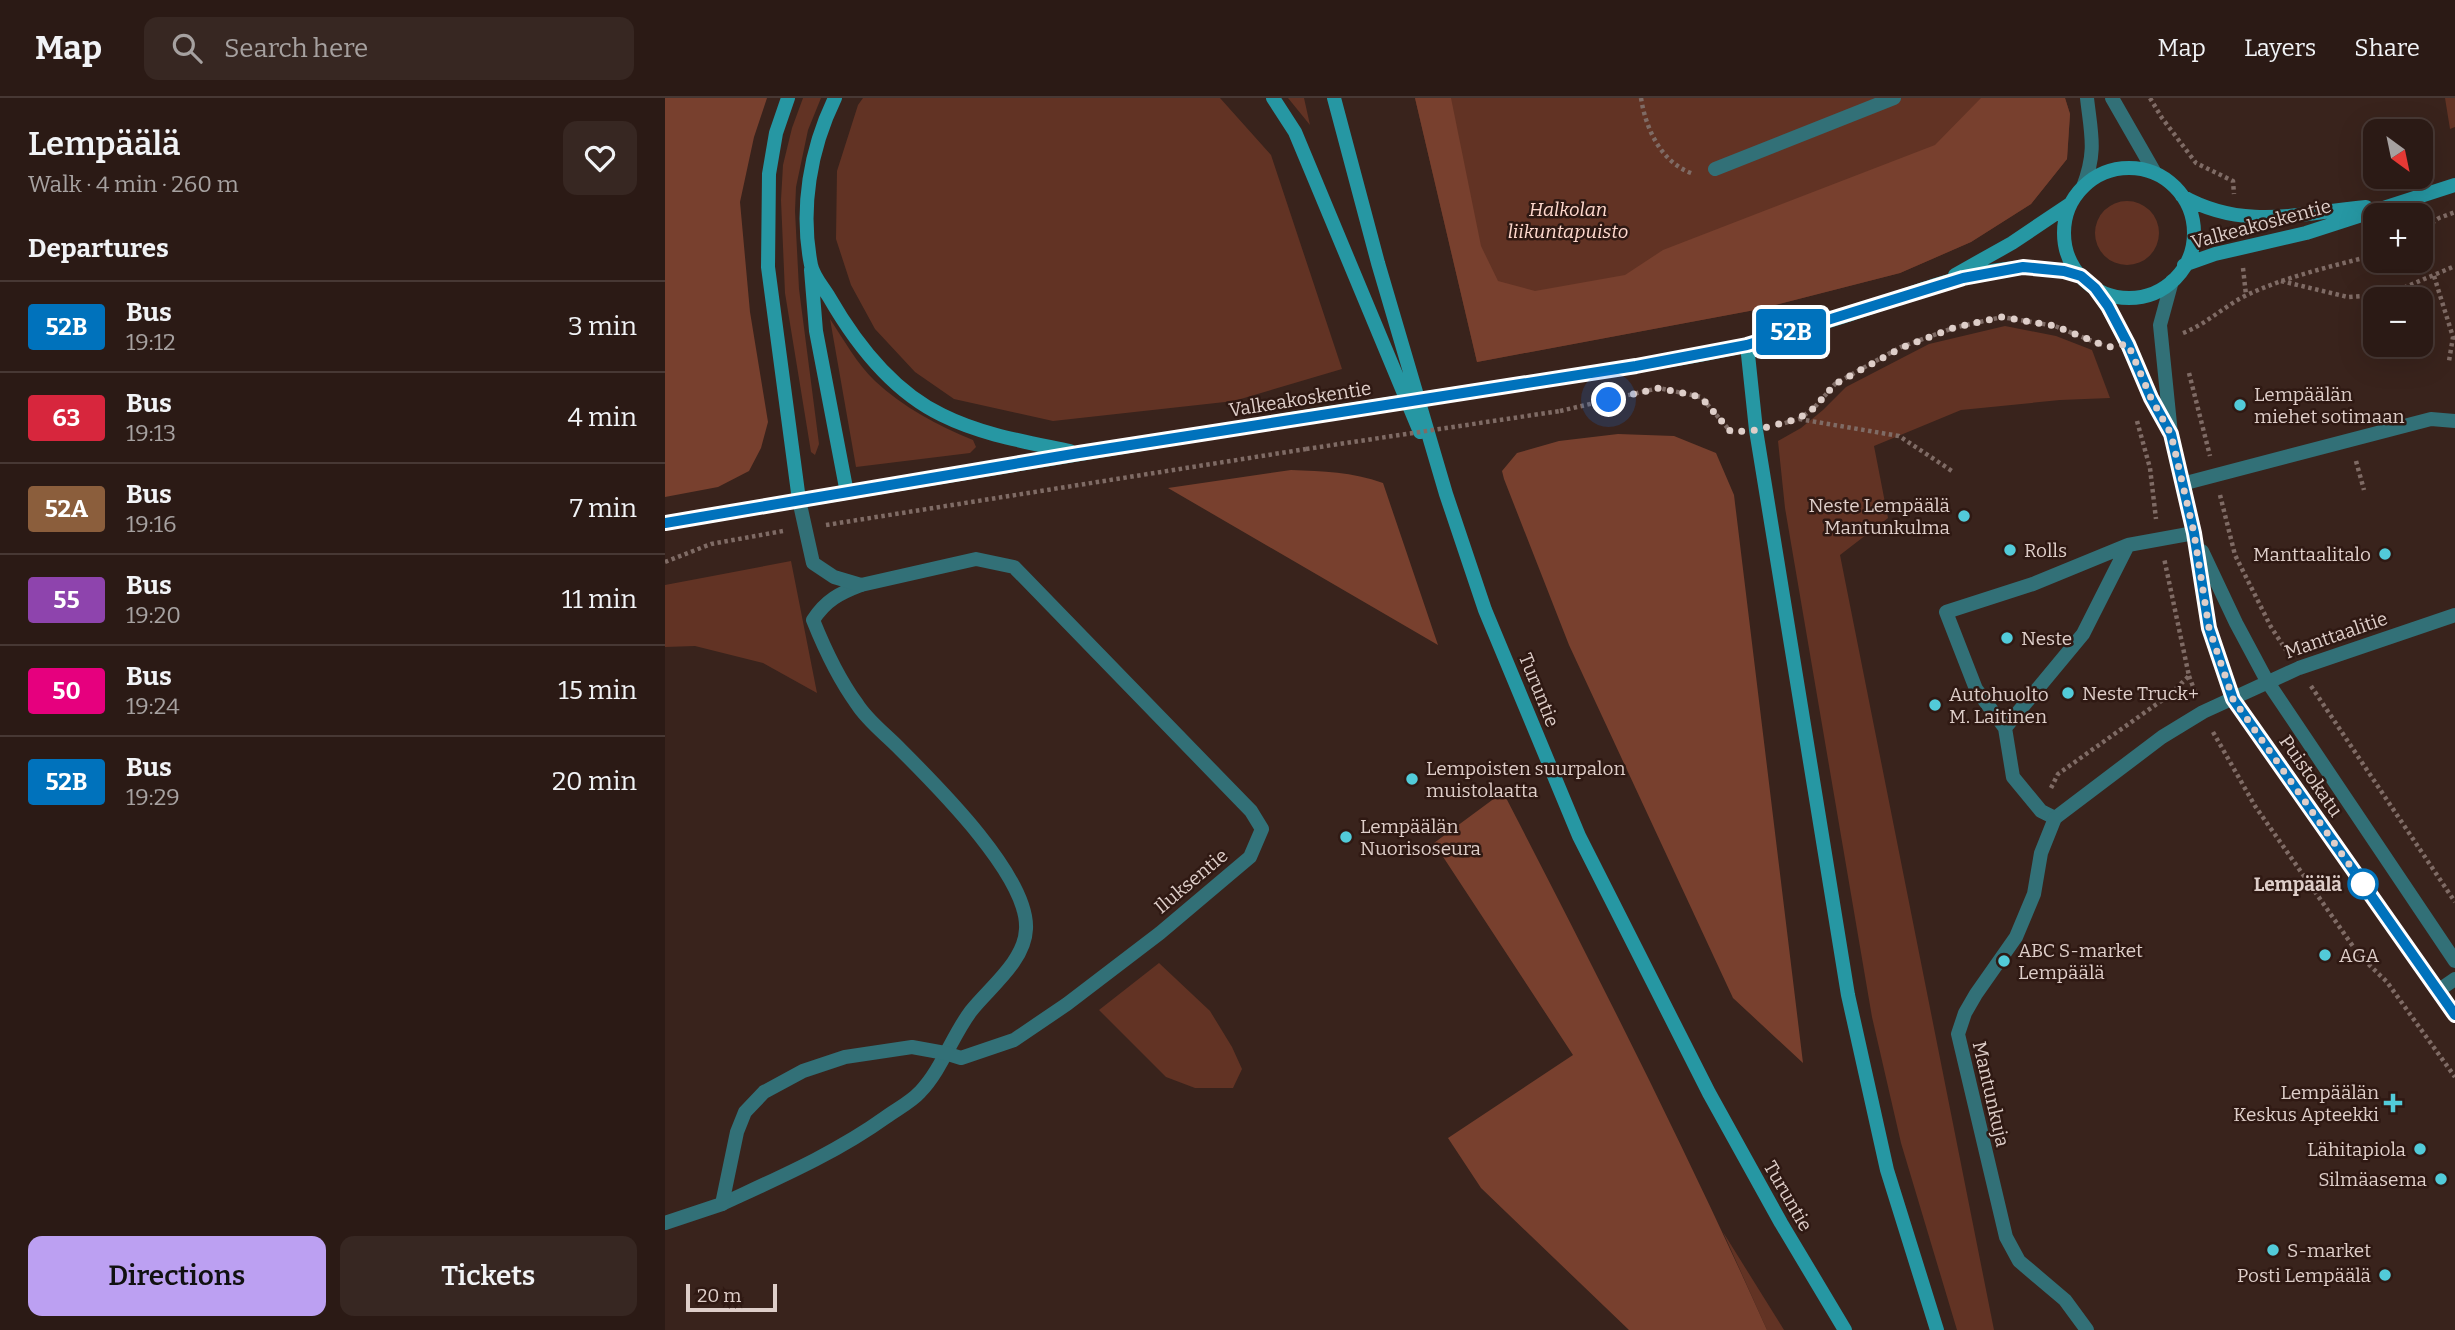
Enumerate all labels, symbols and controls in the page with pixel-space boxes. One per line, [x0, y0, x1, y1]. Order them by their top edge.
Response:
search box [144, 17, 634, 80]
text: Map [35, 28, 102, 68]
icon: search [168, 29, 206, 67]
text: Search here [224, 33, 368, 64]
text: Map [2158, 34, 2206, 62]
text: Layers [2244, 34, 2316, 62]
text: Share [2354, 34, 2420, 62]
north arrow [2363, 119, 2433, 189]
map controls [2363, 119, 2433, 357]
button: heart [563, 121, 637, 195]
text: Lempäälä [28, 124, 180, 164]
text: Walk · 4 min · 260 m [28, 170, 239, 198]
street label: Valkeakoskentie [2189, 194, 2333, 254]
park label: Halkolan liikuntapuisto [1508, 198, 1628, 243]
button: + [2363, 203, 2433, 273]
text: Departures [28, 233, 169, 264]
button: − [2363, 287, 2433, 357]
text: Bus [126, 297, 172, 328]
line badge: 52B [1751, 309, 1831, 355]
text: 3 min [568, 311, 637, 342]
text: 52B [46, 313, 87, 341]
text: 52B [1770, 318, 1812, 346]
text: 19:12 [126, 328, 176, 356]
street label: Valkeakoskentie [1227, 376, 1373, 422]
your location [1591, 382, 1626, 417]
place label: Lempäälän miehet sotimaan [2254, 383, 2405, 428]
text: Bus [126, 388, 172, 419]
marker: Lempäälän miehet sotimaan [2232, 397, 2248, 413]
text: 4 min [568, 402, 637, 433]
text: 63 [53, 404, 80, 432]
text: 19:13 [126, 419, 176, 447]
text: Bus [126, 479, 172, 510]
text: 7 min [570, 493, 637, 524]
place label: Neste Lempäälä Mantunkulma [1808, 494, 1951, 539]
text: 52A [45, 495, 88, 523]
marker: Neste Lempäälä Mantunkulma [1956, 508, 1972, 524]
text: 19:16 [126, 510, 177, 538]
place label: Rolls [2024, 539, 2067, 562]
marker: Rolls [2002, 542, 2018, 558]
place label: Manttaalitalo [2253, 543, 2371, 566]
marker: Manttaalitalo [2377, 546, 2393, 562]
text: Bus [126, 570, 172, 601]
text: 11 min [562, 584, 637, 615]
text: 55 [53, 586, 80, 614]
text: 19:20 [126, 601, 181, 629]
street label: Manttaalitie [2281, 607, 2391, 663]
place label: Neste [2021, 627, 2072, 650]
marker: Neste [1999, 630, 2015, 646]
street label: Turuntie [1514, 650, 1564, 730]
text: Bus [126, 661, 172, 692]
text: 15 min [558, 675, 637, 706]
text: 50 [52, 677, 81, 705]
place label: Neste Truck+ [2082, 682, 2199, 705]
place label: Autohuolto M. Laitinen [1949, 683, 2049, 728]
marker: Neste Truck+ [2060, 685, 2076, 701]
text: 19:24 [126, 692, 180, 720]
marker: Autohuolto M. Laitinen [1927, 697, 1943, 713]
street label: Puistokatu [2274, 731, 2348, 821]
text: Bus [126, 752, 172, 783]
place label: Lempoisten suurpalon muistolaatta [1426, 757, 1626, 802]
text: 20 min [552, 766, 637, 797]
text: 52B [46, 768, 87, 796]
marker: Lempoisten suurpalon muistolaatta [1404, 771, 1420, 787]
text: 19:29 [126, 783, 180, 811]
place label: Lempäälän Nuorisoseura [1360, 815, 1482, 860]
marker: Lempäälän Nuorisoseura [1338, 829, 1354, 845]
street label: Iluksentie [1150, 844, 1232, 918]
marker: Lempäälä [2348, 869, 2378, 899]
place label: Lempäälä [2254, 873, 2342, 896]
place label: ABC S-market Lempäälä [2018, 939, 2143, 984]
place label: AGA [2339, 944, 2380, 967]
marker: AGA [2317, 947, 2333, 963]
marker: ABC S-market Lempäälä [1996, 953, 2012, 969]
street label: Mantunkuja [1968, 1039, 2014, 1150]
place label: Lempäälän Keskus Apteekki [2233, 1081, 2379, 1126]
marker: Lempäälän Keskus Apteekki [2385, 1095, 2401, 1111]
place label: Lähitapiola [2307, 1138, 2407, 1161]
marker: Lähitapiola [2412, 1141, 2428, 1157]
street label: Turuntie [1759, 1157, 1817, 1235]
place label: Silmäasema [2318, 1168, 2428, 1191]
marker: Silmäasema [2433, 1171, 2449, 1187]
button: Directions [28, 1236, 326, 1316]
button: Tickets [340, 1236, 637, 1316]
place label: S-market [2287, 1239, 2371, 1262]
marker: S-market [2265, 1242, 2281, 1258]
place label: Posti Lempäälä [2237, 1264, 2372, 1287]
marker: Posti Lempäälä [2377, 1267, 2393, 1283]
scale bar [686, 1281, 777, 1313]
text: 20 m [697, 1284, 741, 1307]

